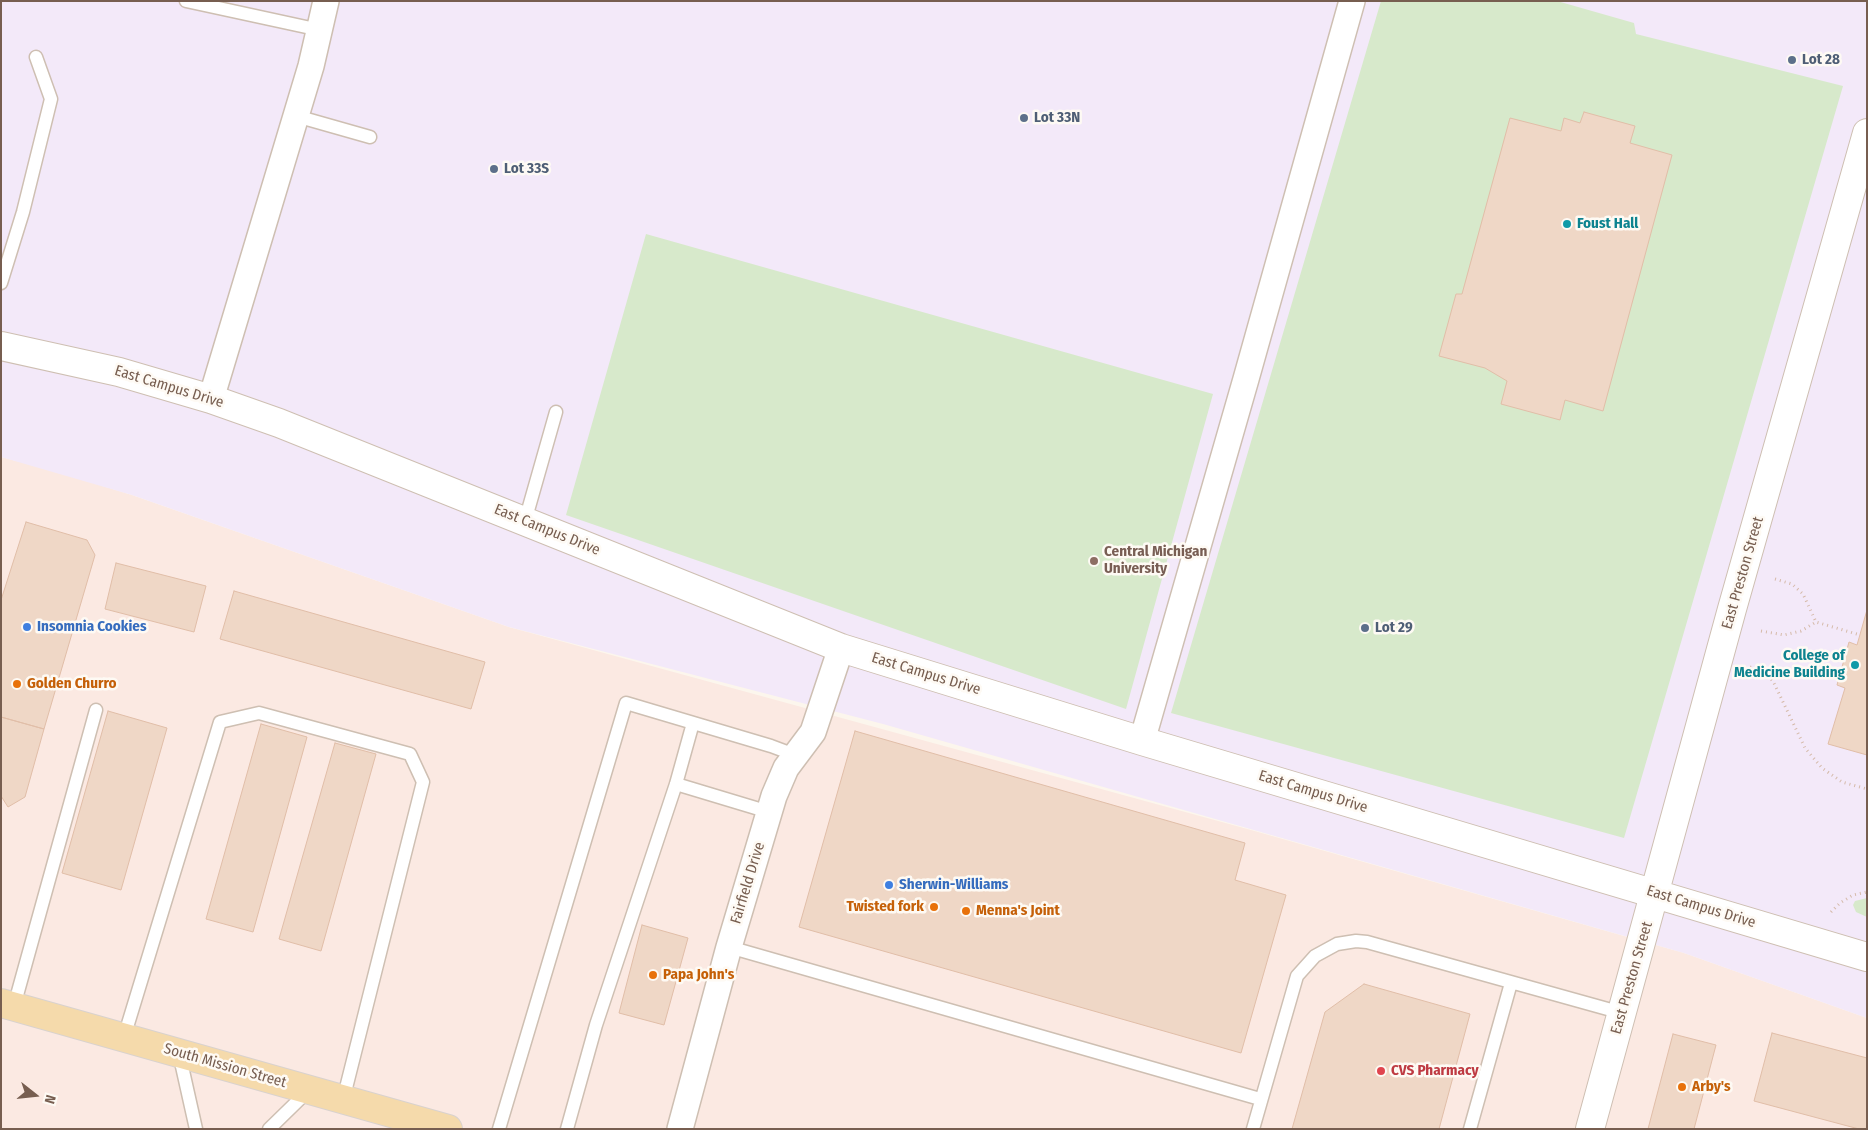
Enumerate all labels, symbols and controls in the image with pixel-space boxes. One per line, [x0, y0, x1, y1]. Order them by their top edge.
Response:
place label: Lot 28 [1802, 51, 1840, 69]
marker: Lot 28 [1786, 54, 1798, 66]
place label: Lot 33N [1034, 109, 1080, 127]
marker: Lot 33N [1018, 112, 1030, 124]
place label: Lot 33S [504, 160, 549, 178]
marker: Lot 33S [488, 163, 500, 175]
place label: Foust Hall [1577, 215, 1638, 233]
marker: Foust Hall [1561, 218, 1573, 230]
street label: East Campus Drive [112, 362, 226, 412]
street label: East Campus Drive [491, 501, 603, 559]
street label: East Preston Street [1718, 515, 1768, 631]
place label: Central Michigan University [1104, 543, 1207, 578]
marker: Central Michigan University [1088, 555, 1100, 567]
place label: Insomnia Cookies [37, 618, 147, 636]
place label: Lot 29 [1375, 619, 1413, 637]
marker: Insomnia Cookies [21, 621, 33, 633]
marker: Lot 29 [1359, 622, 1371, 634]
place label: College of Medicine Building [1734, 647, 1845, 682]
street label: East Campus Drive [869, 649, 983, 699]
marker: College of Medicine Building [1849, 659, 1861, 671]
place label: Golden Churro [27, 675, 117, 693]
marker: Golden Churro [11, 678, 23, 690]
street label: East Campus Drive [1256, 767, 1370, 817]
street label: Fairfield Drive [727, 840, 769, 926]
place label: Sherwin-Williams [899, 876, 1008, 894]
marker: Sherwin-Williams [883, 879, 895, 891]
street label: East Campus Drive [1644, 882, 1758, 932]
place label: Twisted fork [847, 898, 924, 916]
marker: Twisted fork [928, 901, 940, 913]
place label: Menna's Joint [976, 902, 1060, 920]
marker: Menna's Joint [960, 905, 972, 917]
street label: East Preston Street [1607, 920, 1657, 1036]
place label: Papa John's [663, 966, 734, 984]
marker: Papa John's [647, 969, 659, 981]
street label: South Mission Street [162, 1040, 288, 1092]
place label: CVS Pharmacy [1391, 1062, 1479, 1080]
marker: CVS Pharmacy [1375, 1065, 1387, 1077]
north arrow [10, 1070, 60, 1120]
place label: Arby's [1692, 1078, 1731, 1096]
marker: Arby's [1676, 1081, 1688, 1093]
text: N [41, 1093, 59, 1106]

